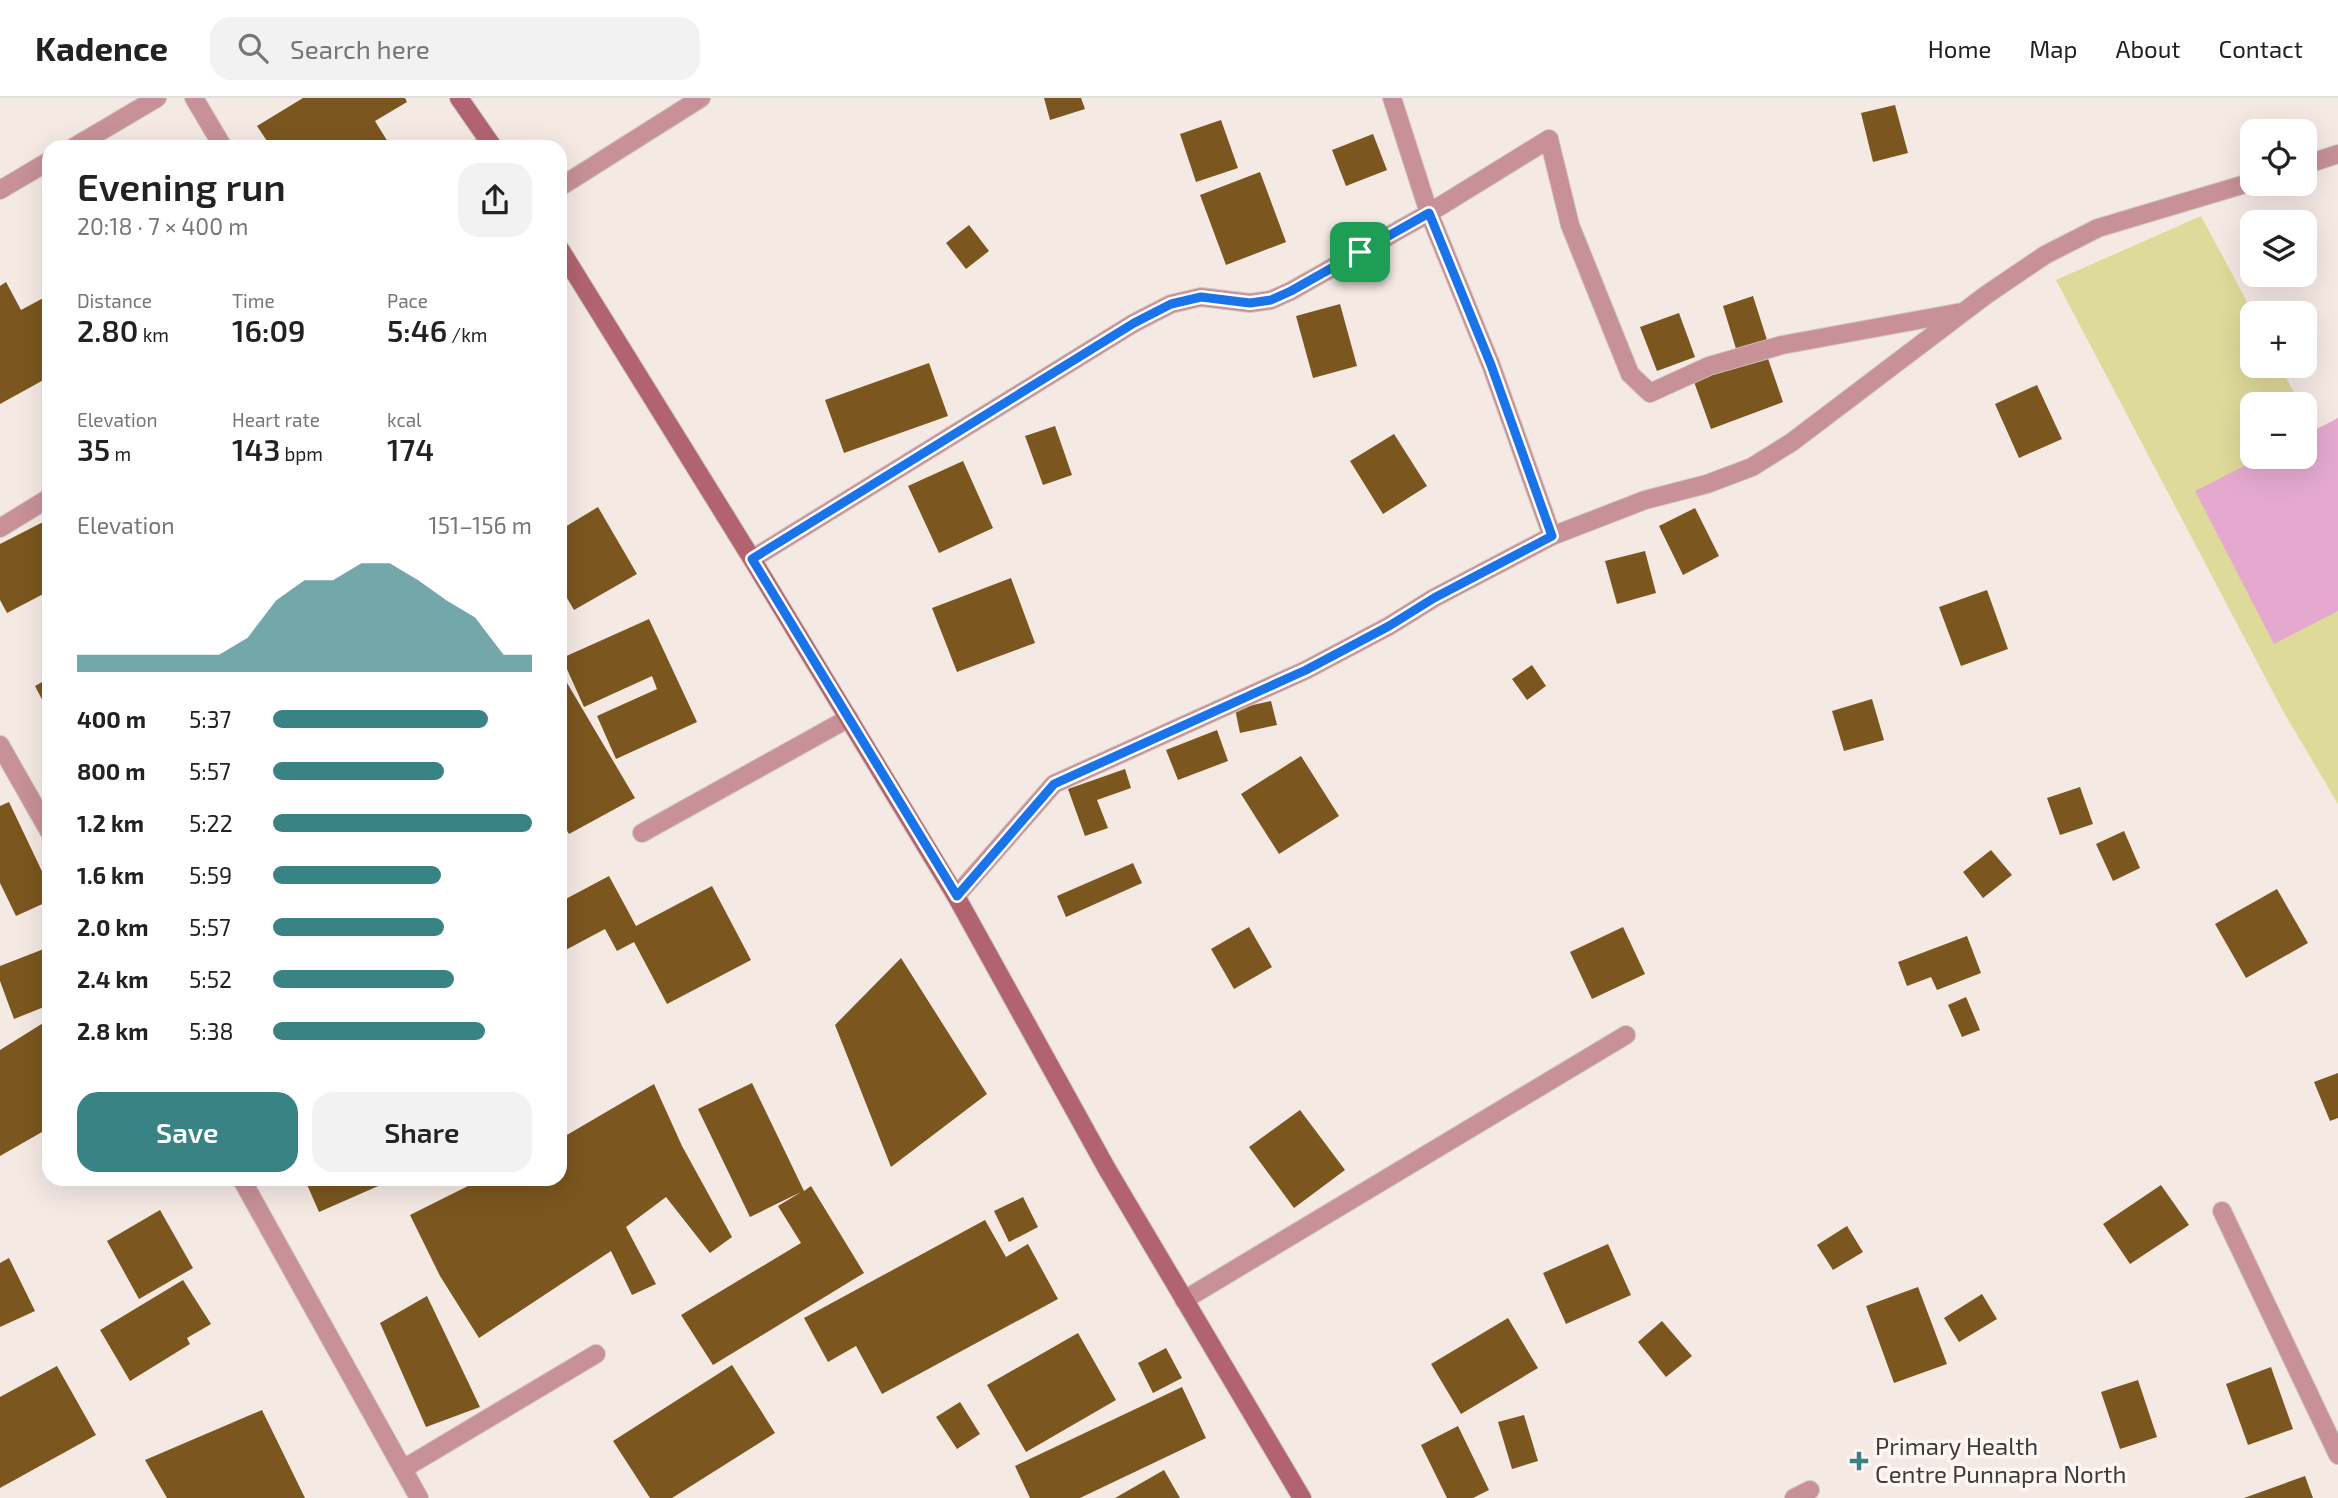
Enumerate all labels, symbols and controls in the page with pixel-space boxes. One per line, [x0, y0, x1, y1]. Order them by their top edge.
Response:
search box [210, 17, 700, 80]
text: Kadence [35, 28, 168, 68]
icon: search [234, 29, 272, 67]
text: Search here [290, 33, 430, 64]
text: Home [1928, 34, 1991, 63]
text: Map [2029, 34, 2077, 63]
text: About [2115, 34, 2181, 63]
text: Contact [2219, 34, 2303, 63]
map controls [2240, 119, 2317, 469]
button: locate [2240, 119, 2317, 196]
text: Evening run [77, 163, 286, 209]
button: share [458, 163, 532, 237]
button: layers [2240, 210, 2317, 287]
text: 20:18 · 7 × 400 m [77, 212, 248, 240]
pin [1330, 222, 1390, 282]
icon: arrive [1341, 233, 1379, 271]
text: Distance [77, 289, 152, 312]
text: Time [232, 289, 275, 312]
text: Pace [387, 289, 428, 312]
button: + [2240, 301, 2317, 378]
text: 2.80 [77, 312, 138, 348]
text: 16:09 [232, 312, 305, 348]
text: 5:46 [387, 312, 447, 348]
text: km [138, 323, 169, 346]
text: /km [447, 323, 487, 346]
button: − [2240, 392, 2317, 469]
text: Elevation [77, 408, 158, 431]
text: Heart rate [232, 408, 320, 431]
text: kcal [387, 408, 422, 431]
text: 35 [77, 431, 110, 467]
text: 143 [232, 431, 280, 467]
text: 174 [387, 431, 434, 467]
text: m [110, 442, 131, 465]
text: bpm [280, 442, 323, 465]
text: Elevation [77, 511, 175, 539]
text: 151–156 m [429, 511, 532, 539]
text: 400 m [77, 705, 146, 733]
text: 5:37 [189, 705, 231, 733]
text: 800 m [77, 757, 146, 785]
text: 5:57 [189, 757, 231, 785]
text: 1.2 km [77, 809, 144, 837]
text: 5:22 [189, 809, 233, 837]
text: 1.6 km [77, 861, 144, 889]
text: 5:59 [189, 861, 232, 889]
text: 2.0 km [77, 913, 149, 941]
text: 5:57 [189, 913, 231, 941]
text: 2.4 km [77, 965, 149, 993]
text: 5:52 [189, 965, 232, 993]
text: 2.8 km [77, 1017, 148, 1045]
text: 5:38 [189, 1017, 234, 1045]
button: Save [77, 1092, 298, 1172]
button: Share [312, 1092, 532, 1172]
place label: Primary Health Centre Punnapra North [1875, 1431, 2126, 1488]
marker: Primary Health Centre Punnapra North [1849, 1451, 1869, 1471]

